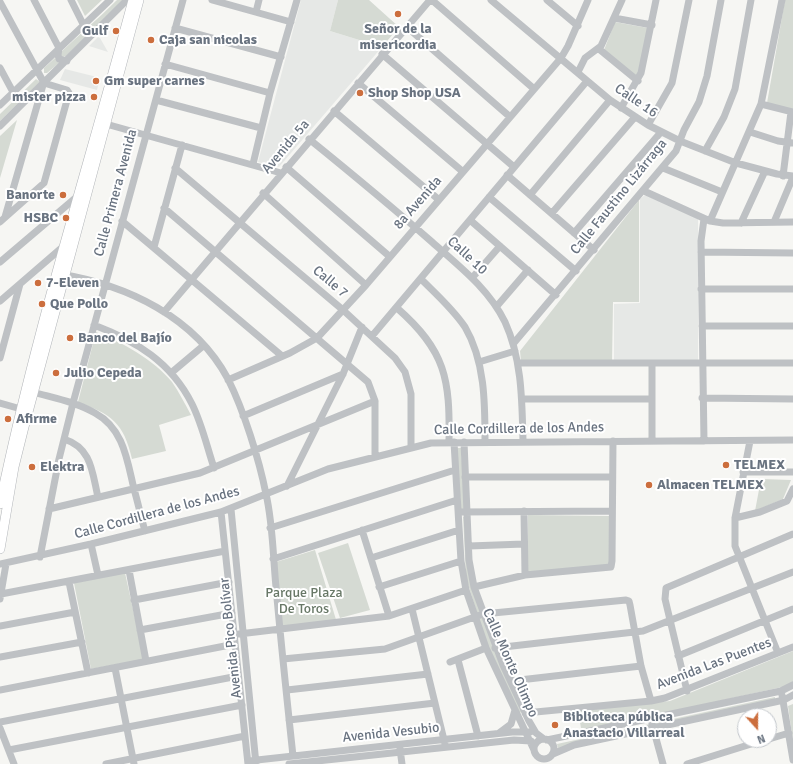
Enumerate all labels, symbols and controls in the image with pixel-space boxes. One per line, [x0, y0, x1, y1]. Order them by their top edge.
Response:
marker: Señor de la misericordia [393, 9, 403, 19]
place label: Señor de la misericordia [360, 21, 436, 54]
place label: Gulf [82, 23, 108, 39]
marker: Gulf [111, 26, 121, 36]
place label: Caja san nicolas [159, 32, 257, 48]
marker: Caja san nicolas [146, 35, 156, 45]
place label: Gm super carnes [104, 73, 205, 89]
marker: Gm super carnes [91, 76, 101, 86]
street label: Calle 16 [611, 80, 661, 122]
place label: Shop Shop USA [368, 85, 461, 101]
marker: Shop Shop USA [355, 88, 365, 98]
place label: mister pizza [12, 89, 86, 105]
marker: mister pizza [89, 92, 99, 102]
street label: Avenida 5a [259, 117, 313, 177]
street label: Calle Primera Avenida [91, 127, 141, 259]
street label: Calle Faustino Lizárraga [567, 136, 671, 258]
street label: 8a Avenida [390, 173, 446, 233]
place label: Banorte [6, 187, 55, 203]
marker: Banorte [58, 190, 68, 200]
place label: HSBC [24, 210, 58, 226]
marker: HSBC [61, 213, 71, 223]
street label: Calle 10 [444, 233, 490, 279]
street label: Calle 7 [309, 262, 351, 302]
place label: 7-Eleven [46, 275, 99, 291]
marker: 7-Eleven [33, 278, 43, 288]
place label: Que Pollo [50, 296, 108, 312]
marker: Que Pollo [37, 299, 47, 309]
place label: Banco del Bajío [78, 330, 172, 346]
marker: Banco del Bajío [65, 333, 75, 343]
place label: Julio Cepeda [64, 365, 142, 381]
marker: Julio Cepeda [51, 368, 61, 378]
place label: Afirme [16, 411, 57, 427]
marker: Afirme [3, 414, 13, 424]
street label: Calle Cordillera de los Andes [434, 419, 604, 439]
place label: TELMEX [734, 457, 785, 473]
place label: Elektra [40, 459, 84, 475]
marker: TELMEX [721, 460, 731, 470]
marker: Elektra [27, 462, 37, 472]
place label: Almacen TELMEX [657, 477, 764, 493]
marker: Almacen TELMEX [644, 480, 654, 490]
street label: Calle Cordillera de los Andes [73, 483, 241, 543]
street label: Avenida Pico Bolívar [216, 577, 246, 699]
park label: Parque Plaza De Toros [265, 585, 343, 618]
street label: Calle Monte Olimpo [478, 606, 542, 720]
street label: Avenida Las Puentes [654, 634, 774, 694]
north arrow [737, 708, 777, 748]
place label: Biblioteca pública Anastacio Villarreal [563, 709, 685, 742]
street label: Avenida Vesubio [342, 720, 440, 746]
marker: Biblioteca pública Anastacio Villarreal [550, 720, 560, 730]
text: N [755, 731, 767, 746]

